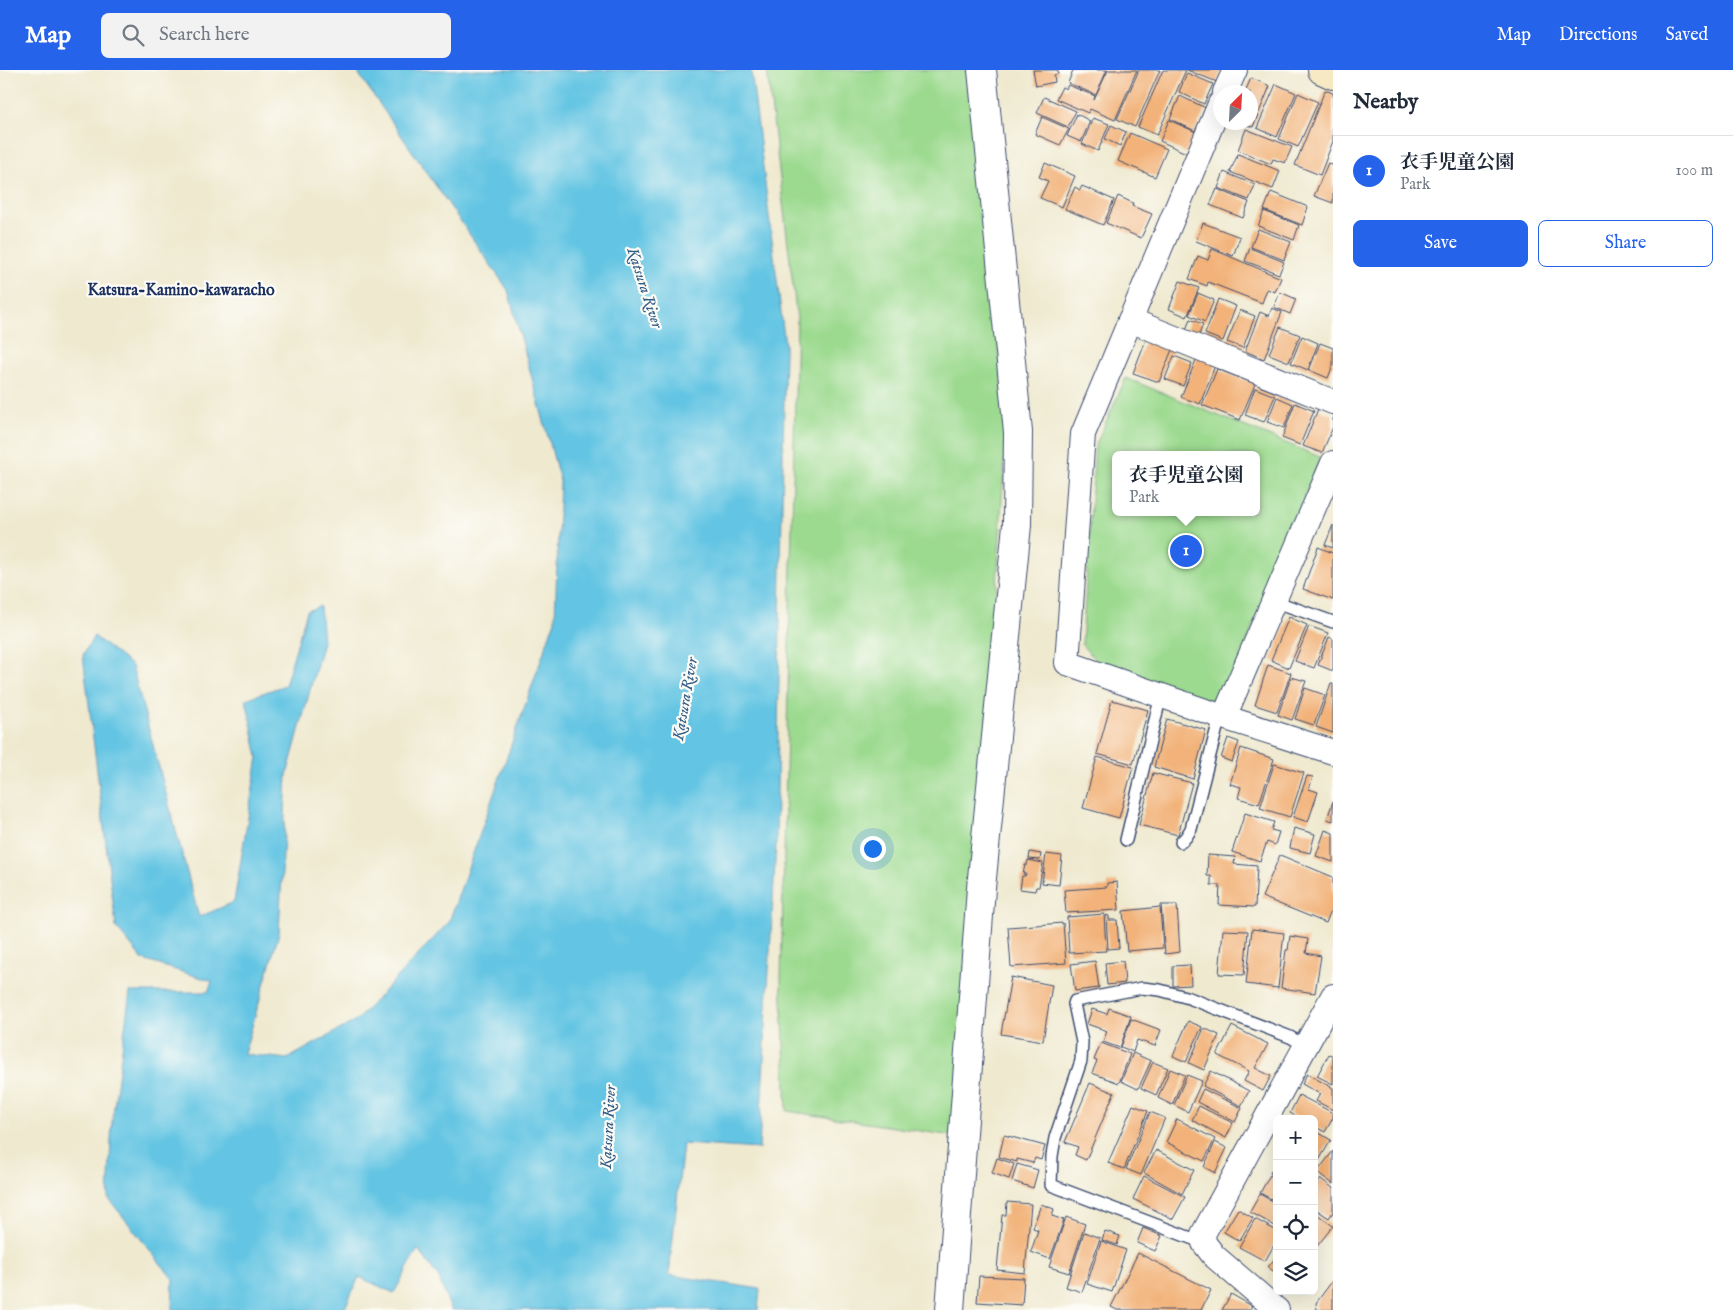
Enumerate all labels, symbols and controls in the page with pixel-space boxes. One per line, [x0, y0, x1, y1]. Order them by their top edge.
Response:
search box [101, 13, 451, 58]
text: Map [25, 20, 71, 51]
icon: search [119, 21, 147, 49]
text: Search here [159, 23, 250, 47]
text: Map [1497, 24, 1531, 47]
text: Directions [1559, 24, 1637, 47]
text: Saved [1665, 24, 1708, 47]
north arrow [1213, 85, 1258, 130]
text: Nearby [1353, 89, 1418, 116]
text: 衣手児童公園 [1400, 151, 1514, 175]
text: 1 [1366, 161, 1372, 181]
text: 100 m [1676, 161, 1713, 181]
text: Park [1400, 175, 1430, 195]
button: Save [1353, 220, 1528, 267]
button: Share [1538, 220, 1713, 267]
water label: Katsura River [621, 244, 667, 332]
district label: Katsura-Kamino-kawaracho [87, 281, 275, 301]
popup [1112, 451, 1260, 516]
text: 衣手児童公園 [1129, 464, 1243, 488]
text: Park [1129, 488, 1159, 508]
pin: 1 [1170, 532, 1202, 570]
water label: Katsura River [669, 654, 703, 743]
your location [860, 836, 886, 862]
water label: Katsura River [597, 1083, 621, 1170]
map controls [1273, 1115, 1318, 1295]
button: + [1273, 1115, 1318, 1160]
button: − [1273, 1160, 1318, 1205]
button: locate [1273, 1205, 1318, 1250]
button: layers [1273, 1250, 1318, 1295]

